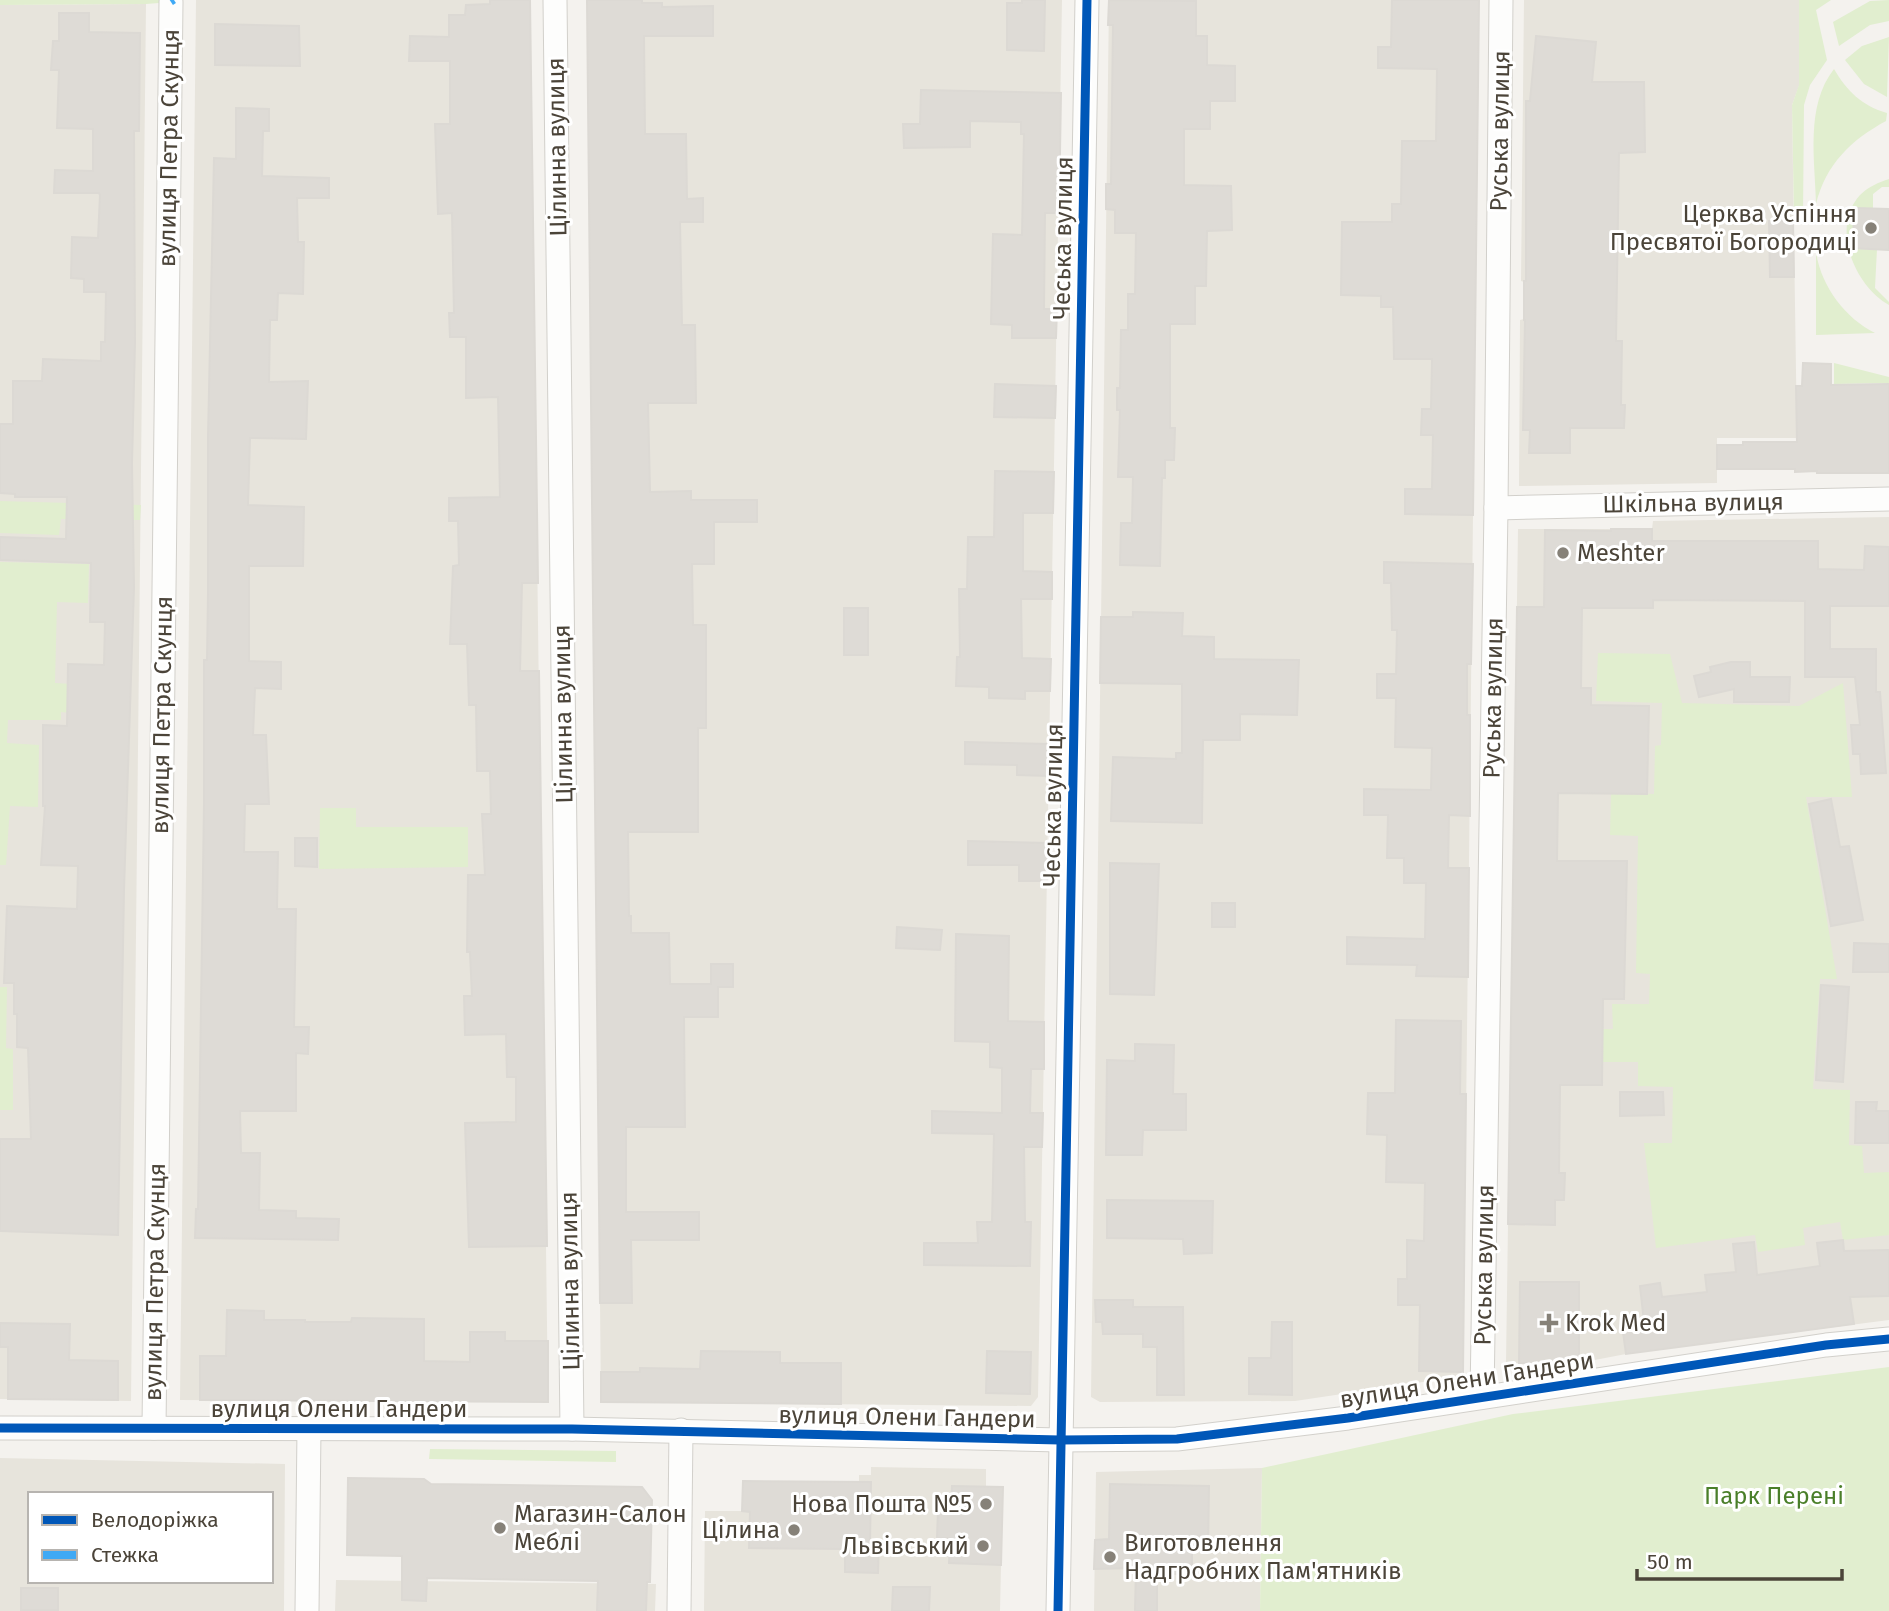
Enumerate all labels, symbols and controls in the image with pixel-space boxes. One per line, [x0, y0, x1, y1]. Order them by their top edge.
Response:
street label: вулиця Петра Скунця [153, 29, 185, 267]
street label: Руська вулиця [1485, 50, 1515, 212]
street label: Цілинна вулиця [541, 57, 573, 237]
street label: Чеська вулиця [1048, 156, 1078, 320]
place label: Церква Успіння Пресвятої Богородиці [1610, 200, 1857, 256]
marker: Церква Успіння Пресвятої Богородиці [1863, 220, 1879, 236]
street label: Шкільна вулиця [1602, 487, 1784, 519]
place label: Meshter [1577, 539, 1665, 567]
marker: Meshter [1555, 545, 1571, 561]
street label: вулиця Петра Скунця [146, 596, 178, 834]
street label: Руська вулиця [1478, 617, 1508, 779]
street label: Цілинна вулиця [547, 624, 579, 804]
street label: Чеська вулиця [1038, 723, 1068, 887]
street label: вулиця Петра Скунця [139, 1163, 171, 1401]
street label: Руська вулиця [1469, 1184, 1499, 1346]
street label: Цілинна вулиця [554, 1191, 586, 1371]
place label: Krok Med [1565, 1309, 1666, 1337]
marker: Krok Med [1539, 1313, 1559, 1333]
street label: вулиця Олени Гандери [1338, 1346, 1596, 1414]
street label: вулиця Олени Гандери [210, 1395, 468, 1423]
street label: вулиця Олени Гандери [778, 1401, 1036, 1433]
park label: Парк Перені [1704, 1482, 1844, 1510]
place label: Нова Пошта №5 [791, 1490, 972, 1518]
legend [28, 1492, 273, 1583]
marker: Нова Пошта №5 [978, 1496, 994, 1512]
place label: Магазин-Салон Меблі [514, 1500, 687, 1556]
text: Велодоріжка [91, 1507, 219, 1533]
place label: Цілина [702, 1516, 780, 1544]
marker: Магазин-Салон Меблі [492, 1520, 508, 1536]
marker: Цілина [786, 1522, 802, 1538]
place label: Виготовлення Надгробних Пам'ятників [1124, 1529, 1401, 1585]
place label: Львівський [842, 1532, 969, 1560]
marker: Львівський [975, 1538, 991, 1554]
scale bar [1637, 1538, 1842, 1582]
text: Стежка [91, 1542, 159, 1568]
marker: Виготовлення Надгробних Пам'ятників [1102, 1549, 1118, 1565]
text: 50 m [1647, 1549, 1693, 1575]

